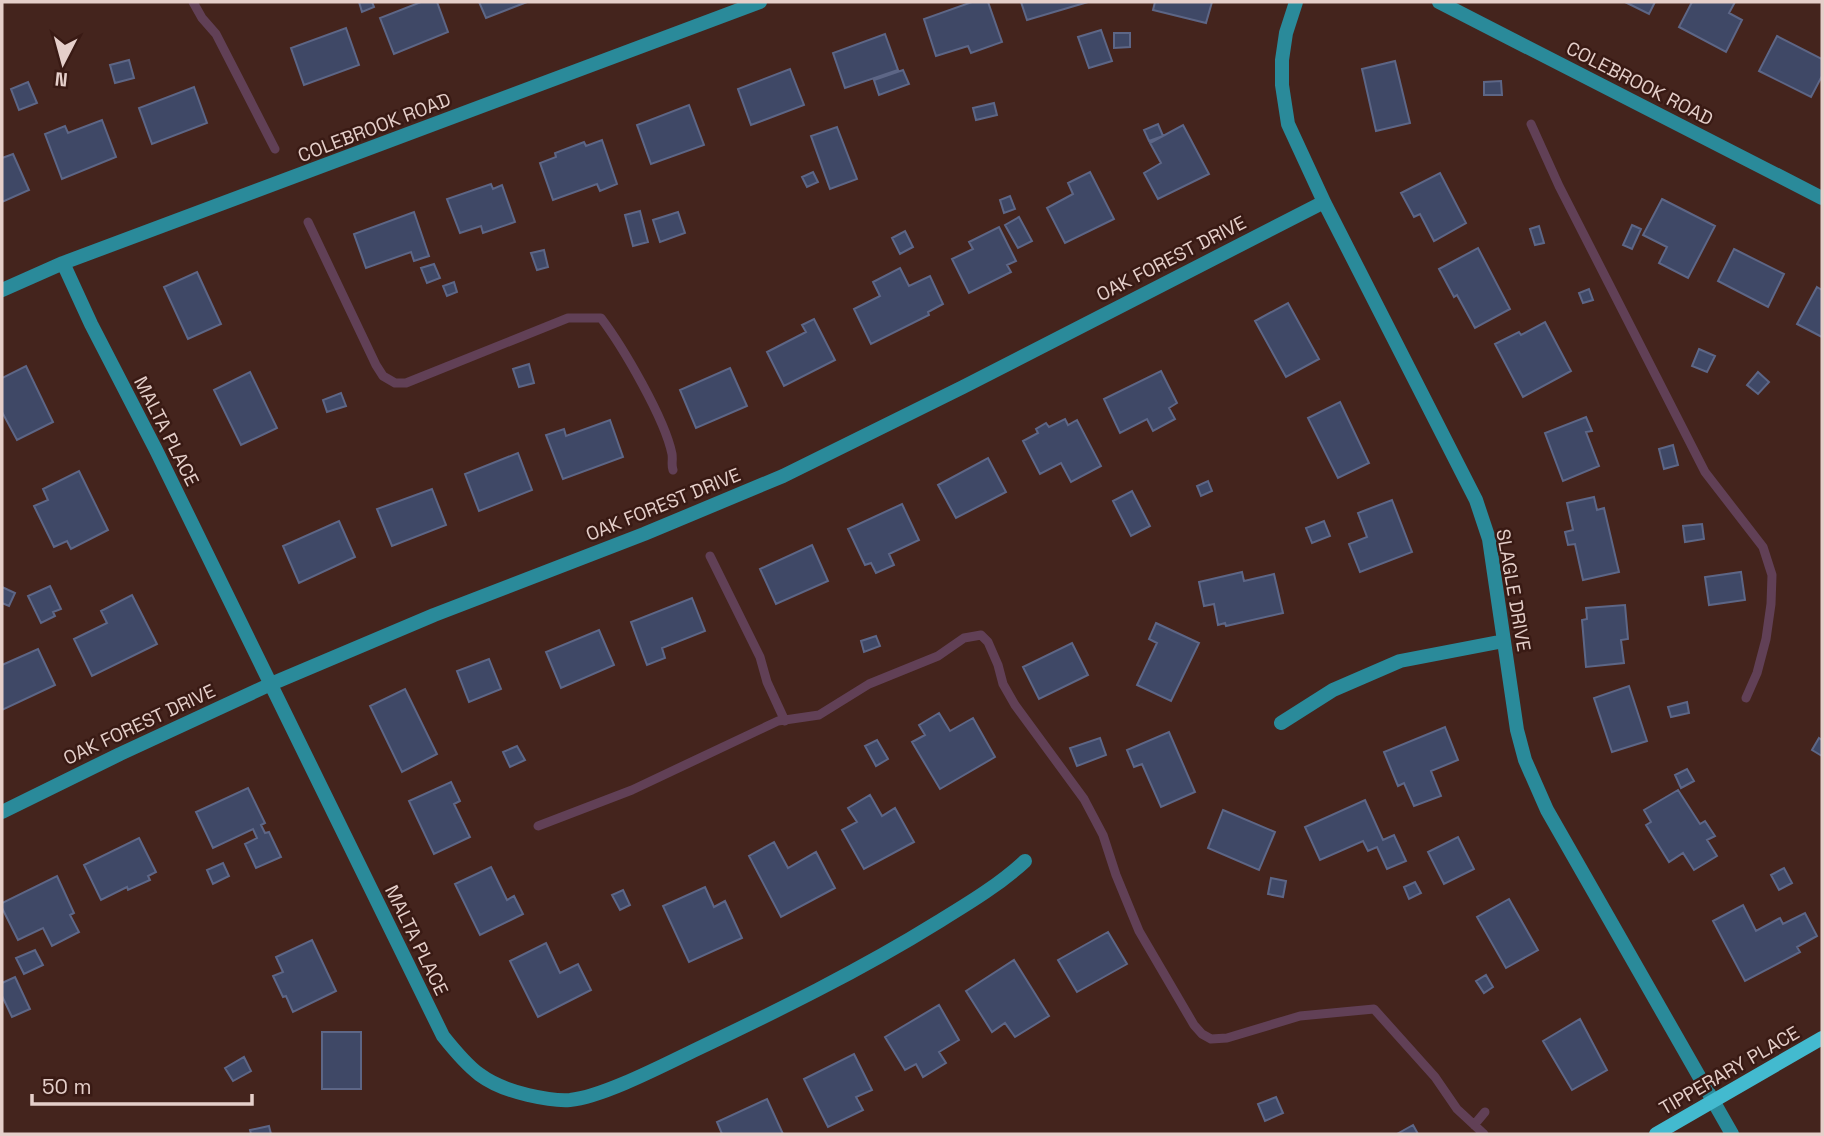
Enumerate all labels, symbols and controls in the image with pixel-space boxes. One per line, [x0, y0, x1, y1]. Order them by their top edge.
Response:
north arrow [28, 28, 98, 98]
street label: COLEBROOK ROAD [1562, 36, 1717, 131]
text: N [54, 66, 69, 93]
street label: COLEBROOK ROAD [294, 87, 454, 168]
street label: OAK FOREST DRIVE [1092, 210, 1250, 307]
street label: MALTA PLACE [128, 372, 205, 490]
street label: OAK FOREST DRIVE [582, 462, 744, 547]
street label: SLAGLE DRIVE [1490, 527, 1537, 653]
street label: OAK FOREST DRIVE [59, 678, 219, 771]
street label: MALTA PLACE [379, 881, 454, 1000]
street label: TIPPERARY PLACE [1655, 1020, 1804, 1121]
scale bar [32, 1062, 252, 1106]
text: 50 m [42, 1073, 92, 1100]

